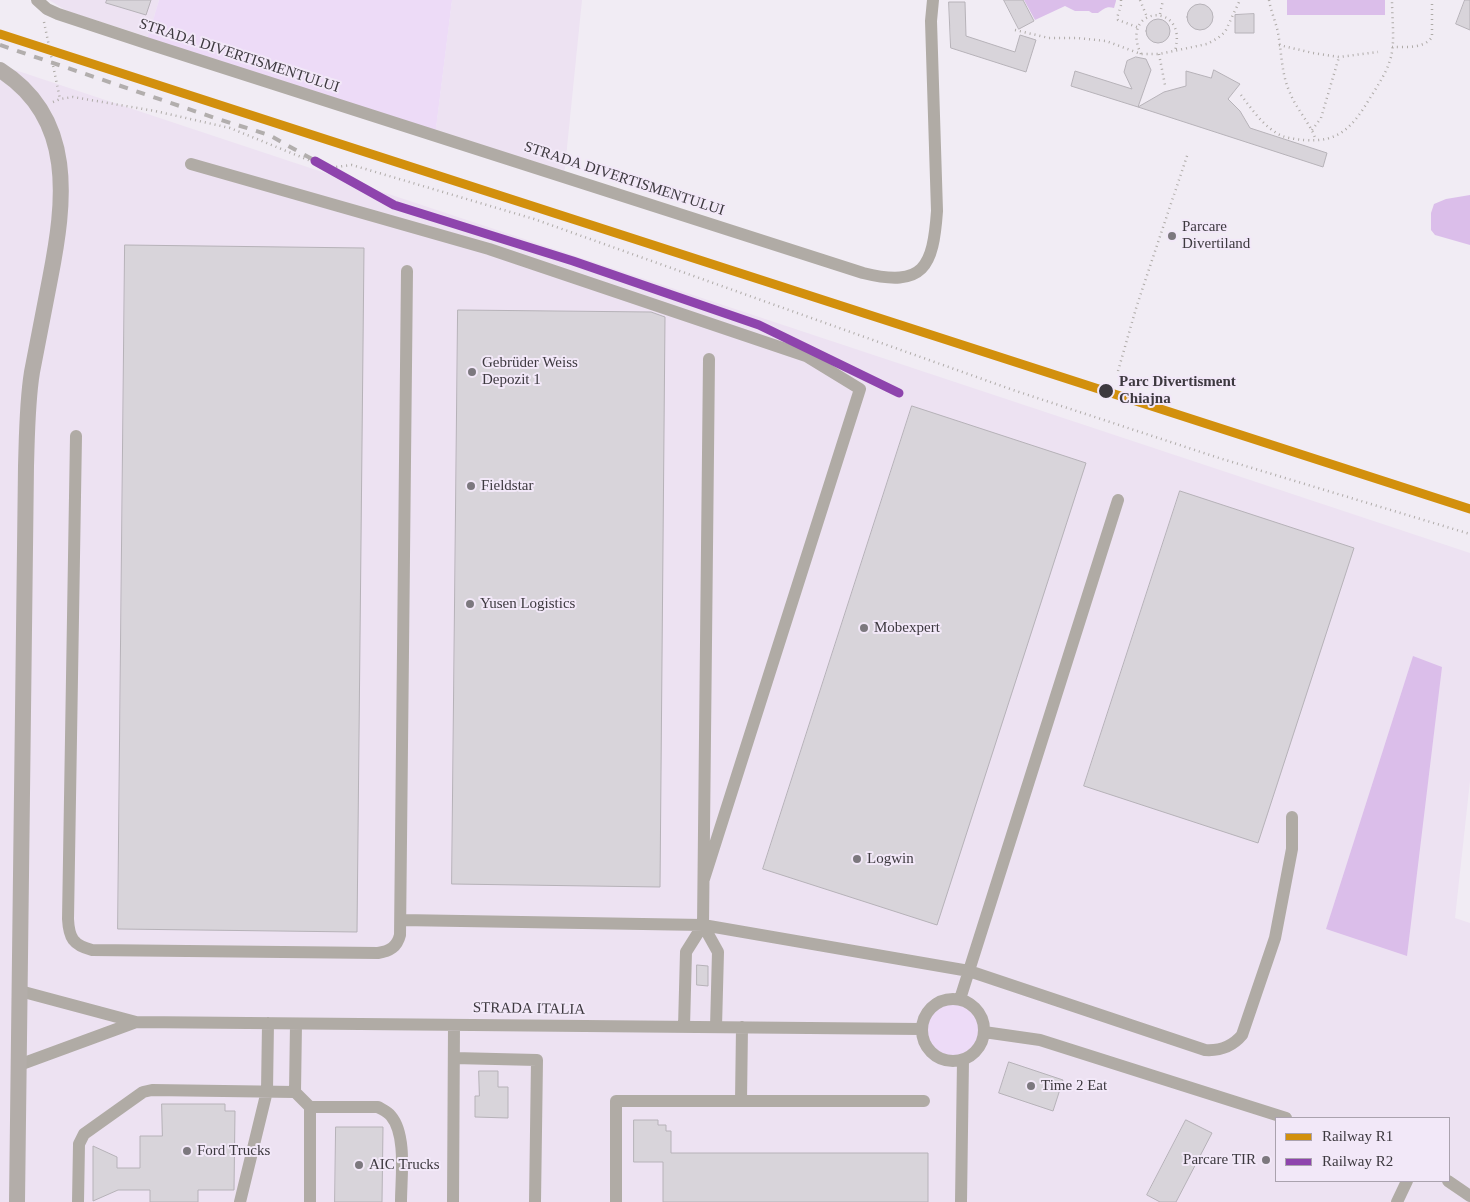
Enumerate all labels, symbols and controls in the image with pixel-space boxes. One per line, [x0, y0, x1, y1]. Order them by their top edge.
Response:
street label: STRADA DIVERTISMENTULUI [137, 15, 341, 97]
street label: STRADA DIVERTISMENTULUI [522, 138, 726, 220]
place label: Parcare Divertiland [1182, 218, 1250, 253]
marker: Parcare Divertiland [1166, 230, 1178, 242]
place label: Gebrüder Weiss Depozit 1 [482, 354, 578, 389]
marker: Gebrüder Weiss Depozit 1 [466, 366, 478, 378]
place label: Parc Divertisment Chiajna [1119, 373, 1236, 408]
marker: Parc Divertisment Chiajna [1097, 382, 1115, 400]
place label: Fieldstar [481, 477, 533, 495]
marker: Fieldstar [465, 480, 477, 492]
place label: Yusen Logistics [480, 595, 575, 613]
marker: Yusen Logistics [464, 598, 476, 610]
place label: Mobexpert [874, 619, 940, 637]
marker: Mobexpert [858, 622, 870, 634]
place label: Logwin [867, 850, 914, 868]
marker: Logwin [851, 853, 863, 865]
street label: STRADA ITALIA [473, 999, 585, 1019]
place label: Time 2 Eat [1041, 1077, 1107, 1095]
marker: Time 2 Eat [1025, 1080, 1037, 1092]
legend [1275, 1117, 1450, 1182]
text: Railway R1 [1322, 1128, 1393, 1144]
place label: Ford Trucks [197, 1142, 270, 1160]
marker: Ford Trucks [181, 1145, 193, 1157]
place label: Parcare TIR [1183, 1151, 1256, 1169]
text: Railway R2 [1322, 1153, 1393, 1169]
marker: Parcare TIR [1260, 1154, 1272, 1166]
place label: AIC Trucks [369, 1156, 440, 1174]
marker: AIC Trucks [353, 1159, 365, 1171]

